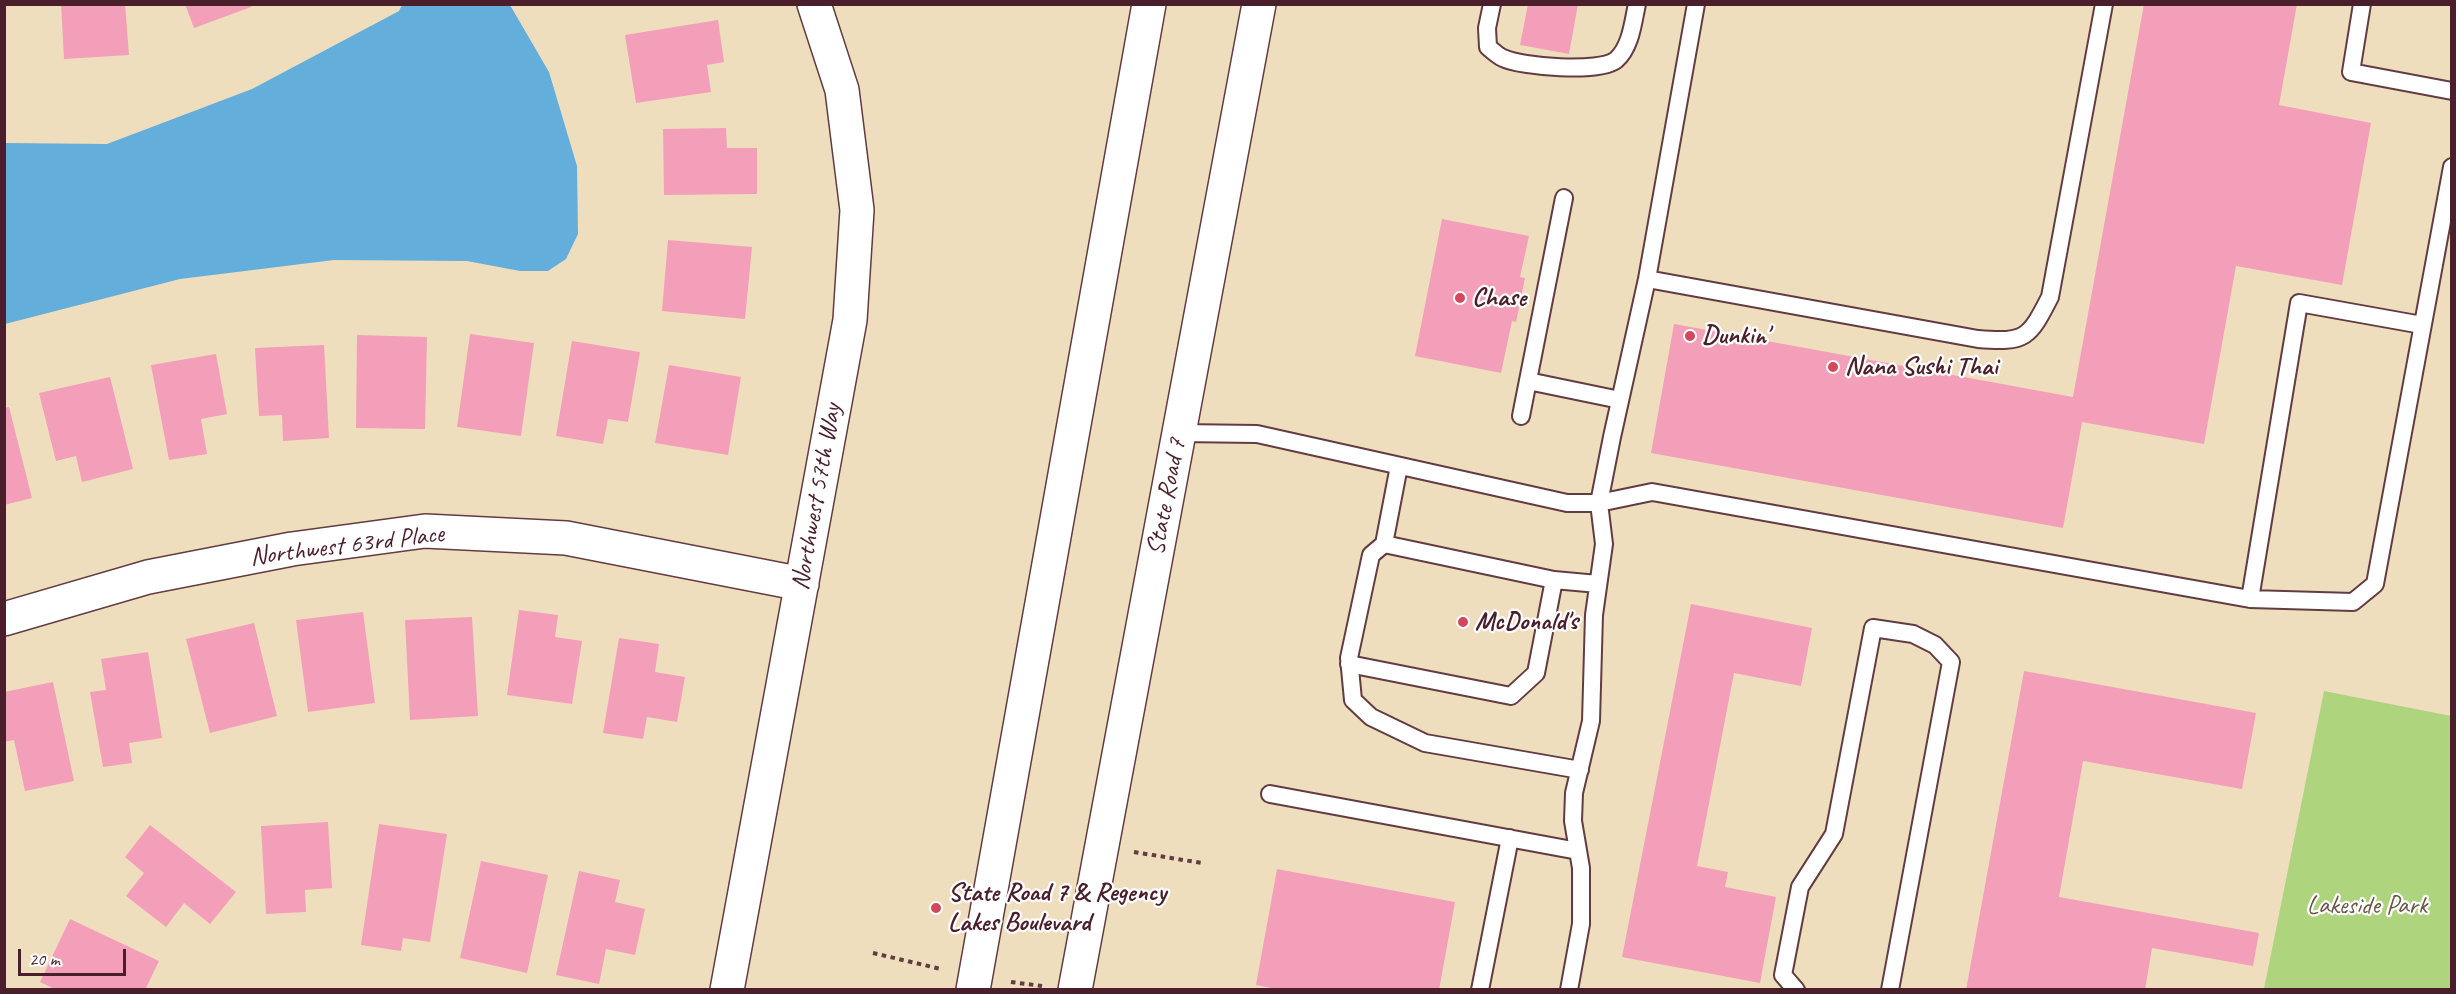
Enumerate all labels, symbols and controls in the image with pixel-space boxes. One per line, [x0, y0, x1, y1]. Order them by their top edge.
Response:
place label: Chase [1472, 282, 1526, 314]
marker: Chase [1453, 291, 1467, 305]
place label: Dunkin' [1702, 320, 1769, 352]
marker: Dunkin' [1683, 329, 1697, 343]
place label: Nana Sushi Thai [1845, 351, 1997, 383]
marker: Nana Sushi Thai [1826, 360, 1840, 374]
street label: Northwest 57th Way [785, 401, 849, 593]
street label: State Road 7 [1140, 436, 1194, 558]
street label: Northwest 63rd Place [248, 519, 446, 573]
place label: McDonald's [1475, 606, 1578, 638]
marker: McDonald's [1456, 615, 1470, 629]
place label: State Road 7 & Regency Lakes Boulevard [948, 877, 1166, 939]
park label: Lakeside Park [2307, 890, 2427, 922]
marker: State Road 7 & Regency Lakes Boulevard [929, 901, 943, 915]
scale bar [21, 937, 129, 975]
text: 20 m [29, 948, 60, 970]

